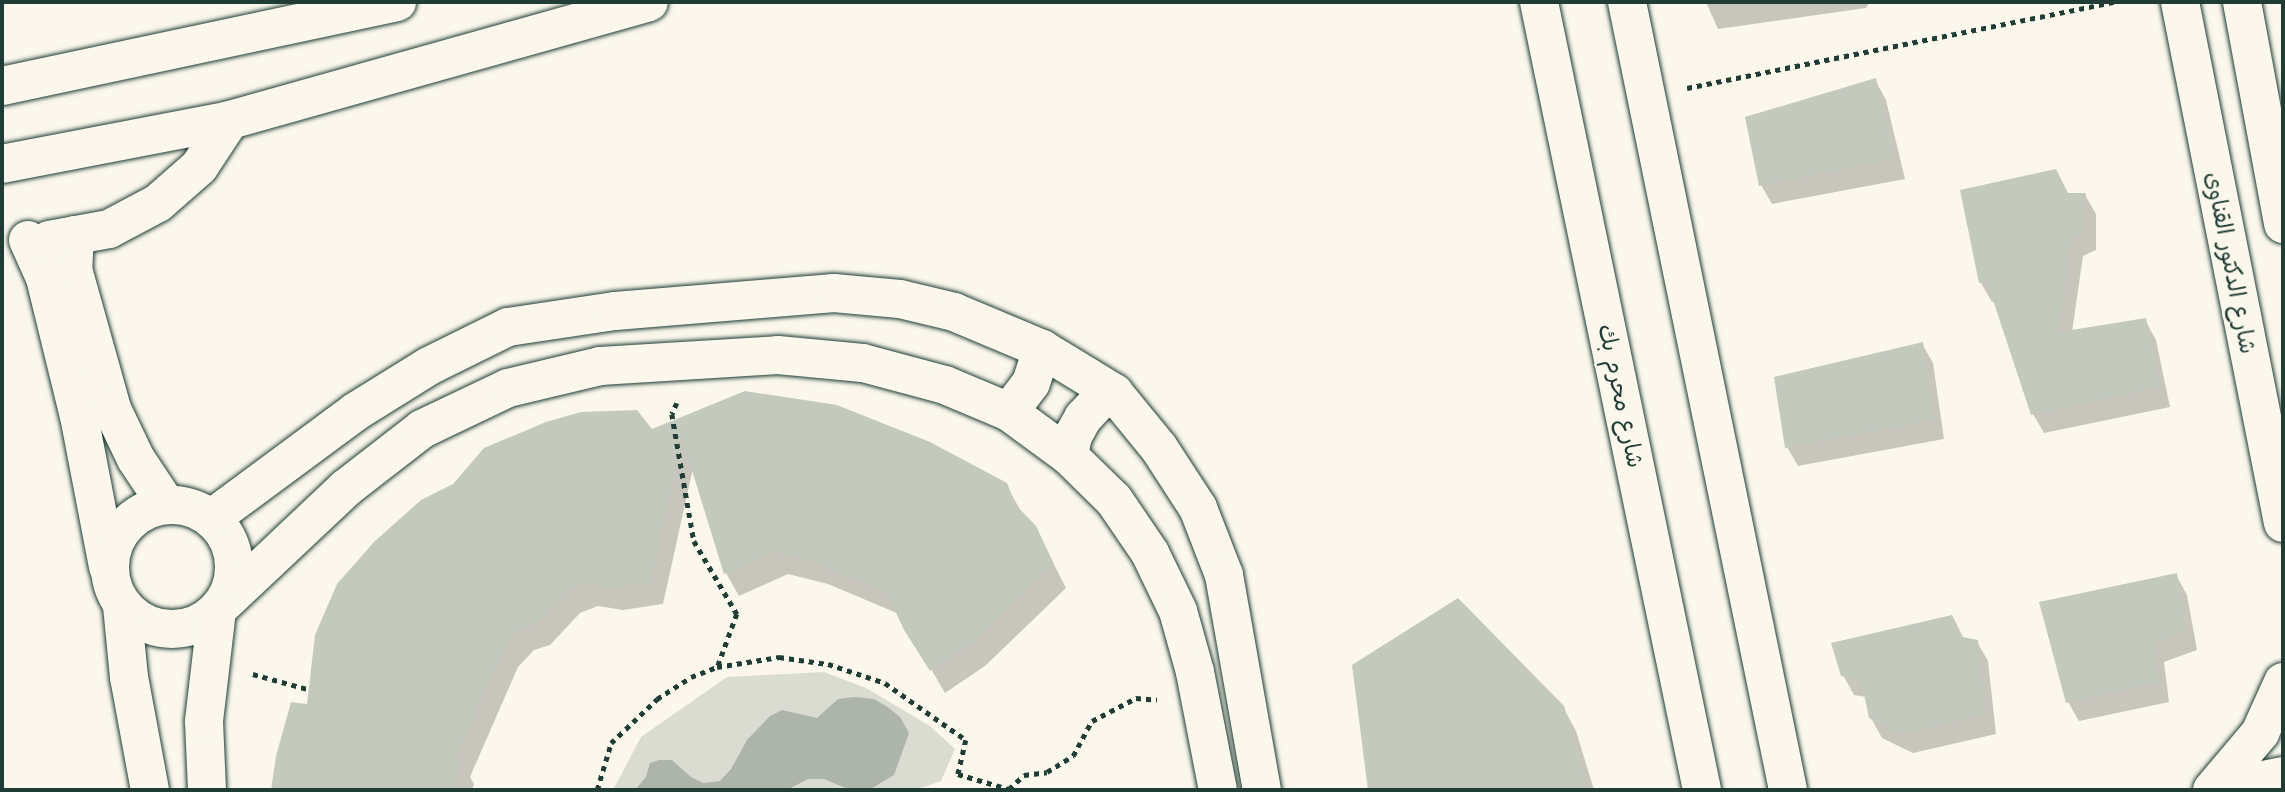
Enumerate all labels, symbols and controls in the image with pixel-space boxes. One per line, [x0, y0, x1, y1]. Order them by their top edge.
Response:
street label: شارع الدكتور القناوى [2199, 170, 2261, 356]
street label: شارع محرم بك [1591, 322, 1649, 470]

